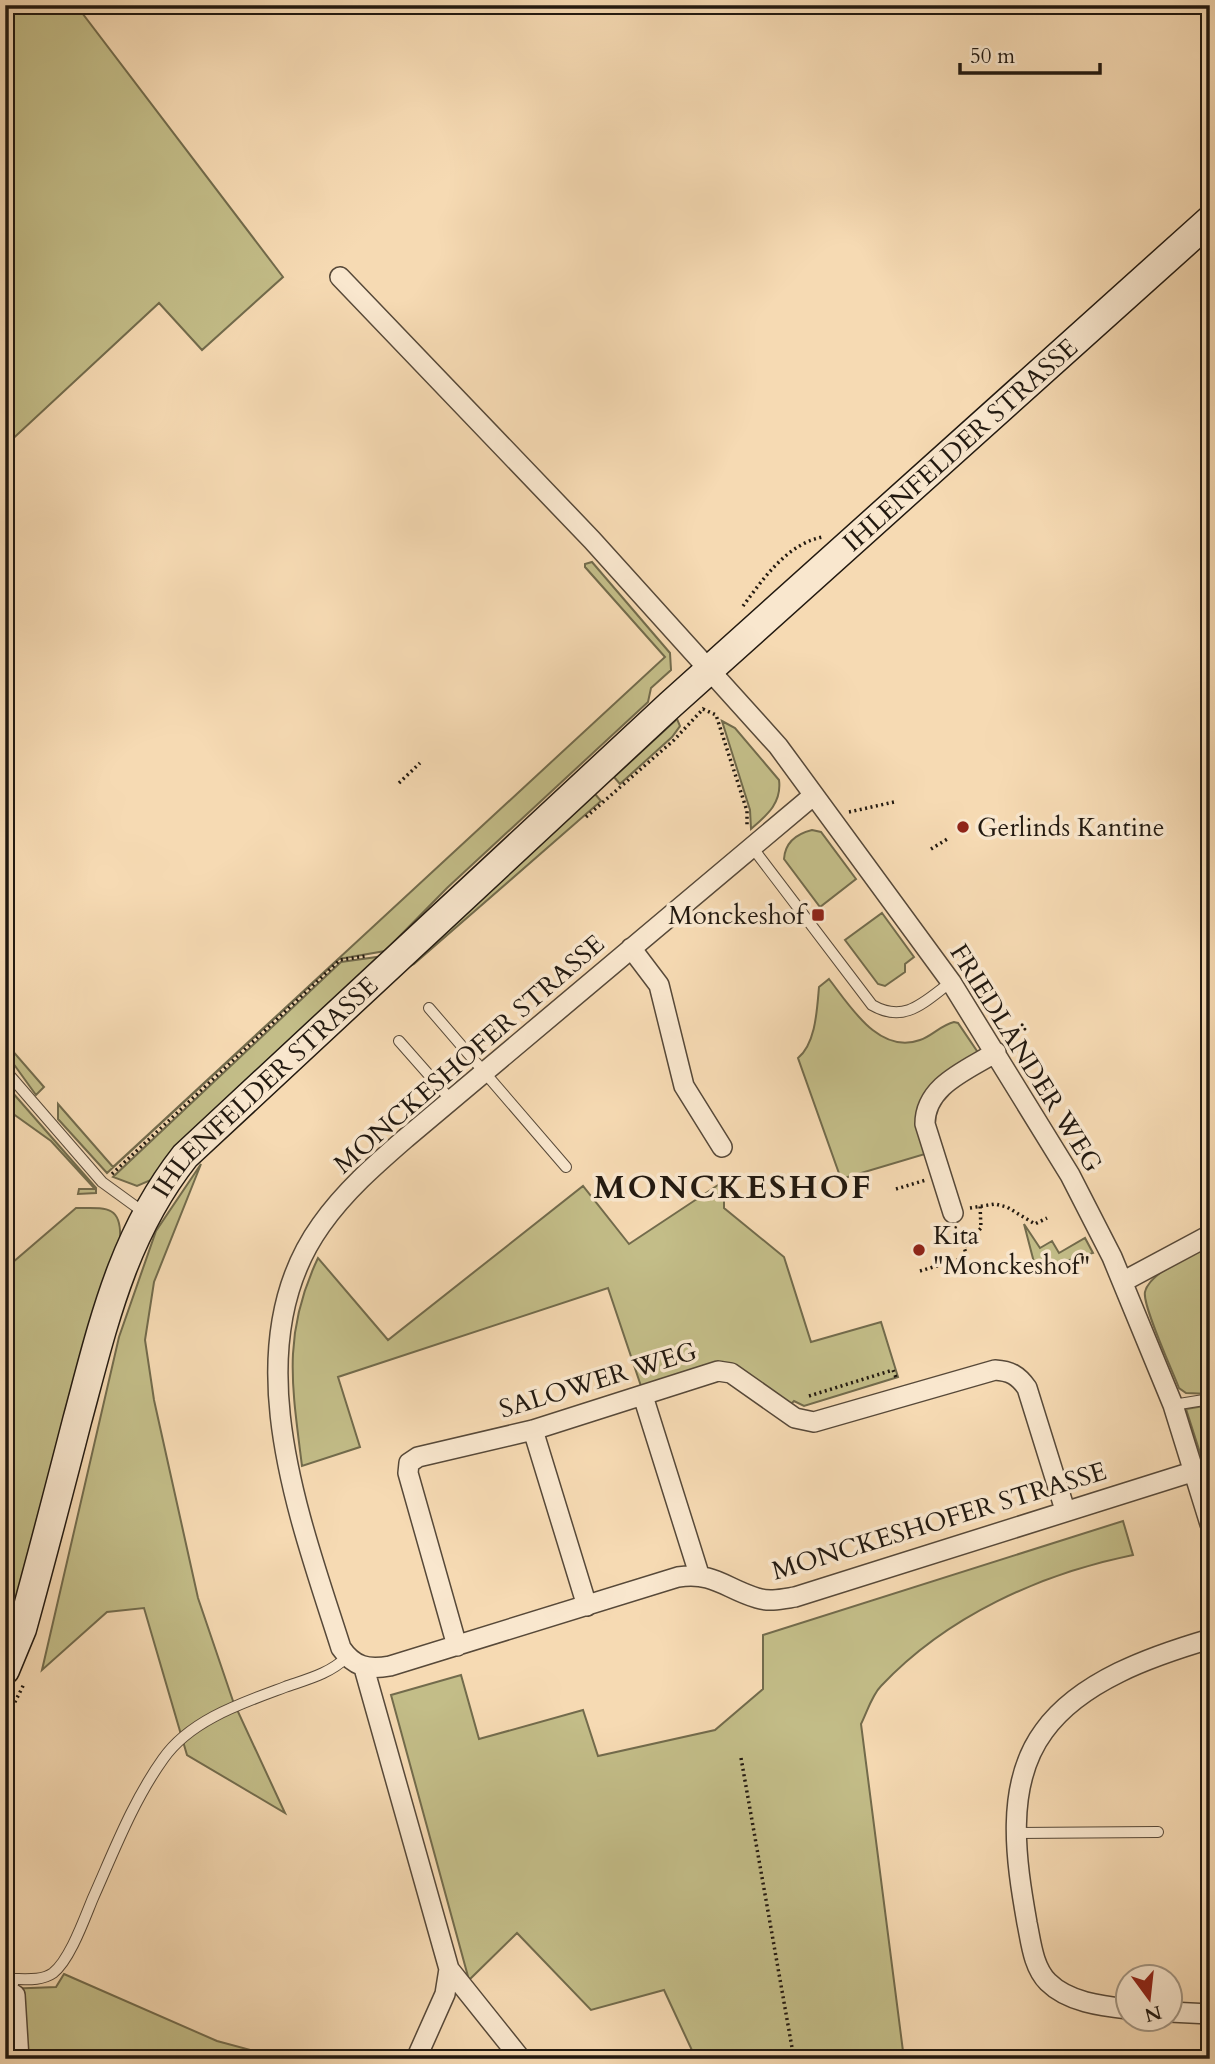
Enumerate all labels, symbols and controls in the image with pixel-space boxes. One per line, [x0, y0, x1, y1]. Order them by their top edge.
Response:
scale bar [960, 32, 1100, 76]
text: 50 m [970, 42, 1015, 71]
street label: IHLENFELDER STRASSE [835, 330, 1085, 559]
place label: Gerlinds Kantine [977, 810, 1165, 845]
marker: Gerlinds Kantine [955, 819, 971, 835]
place label: Monckeshof [668, 898, 808, 933]
marker: Monckeshof [810, 907, 826, 923]
street label: MONCKESHOFER STRASSE [326, 927, 612, 1181]
street label: FRIEDLÄNDER WEG [942, 937, 1110, 1179]
street label: IHLENFELDER STRASSE [143, 968, 385, 1204]
district label: MONCKESHOF [593, 1165, 873, 1210]
place label: Kita "Monckeshof" [933, 1218, 1090, 1283]
marker: Kita "Monckeshof" [911, 1242, 927, 1258]
street label: SALOWER WEG [495, 1333, 701, 1427]
street label: MONCKESHOFER STRASSE [767, 1453, 1111, 1589]
north arrow [1114, 1962, 1184, 2032]
text: N [1141, 1999, 1164, 2028]

